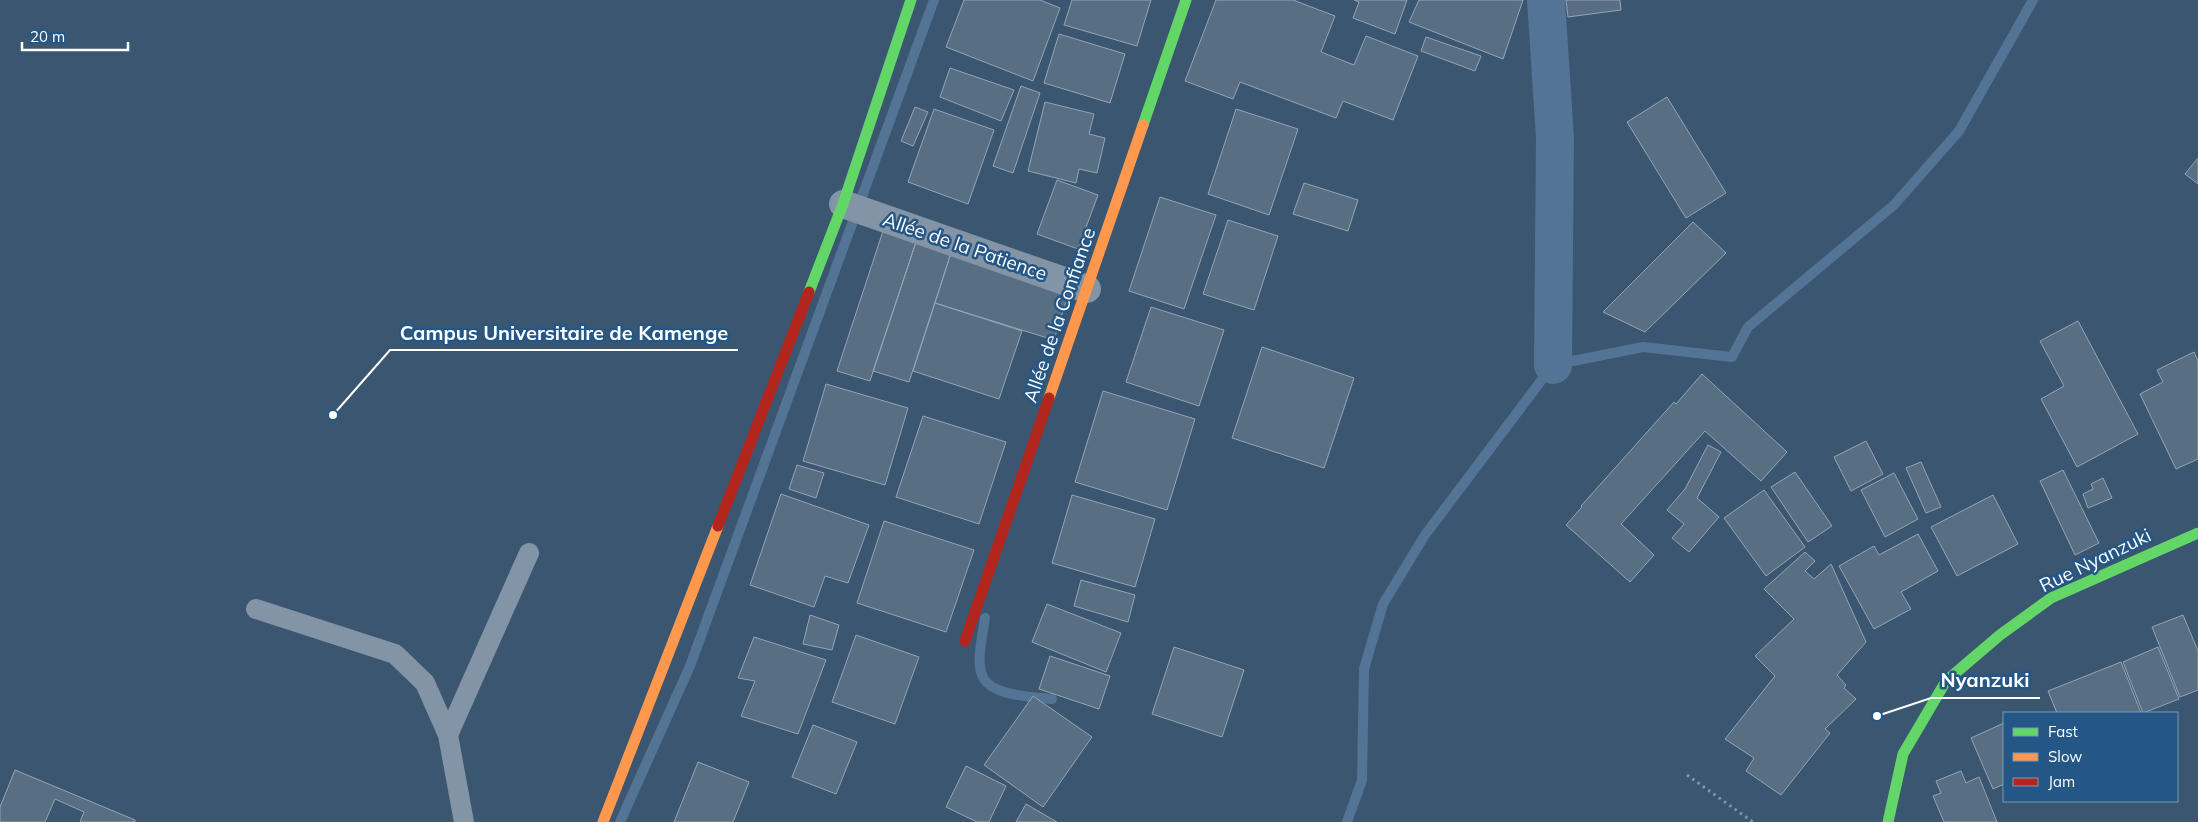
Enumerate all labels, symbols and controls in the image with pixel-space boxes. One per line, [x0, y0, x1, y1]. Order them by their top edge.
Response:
scale bar [22, 20, 129, 52]
text: 20 m [30, 27, 65, 46]
street label: Allée de la Patience [880, 207, 1050, 285]
street label: Allée de la Confiance [1018, 224, 1100, 406]
callout: Campus Universitaire de Kamenge [390, 315, 738, 350]
text: Campus Universitaire de Kamenge [400, 320, 728, 345]
street label: Rue Nyanzuki [2035, 523, 2155, 597]
callout: Nyanzuki [1931, 663, 2040, 698]
text: Nyanzuki [1941, 667, 2029, 692]
legend [2003, 712, 2178, 802]
text: Fast [2048, 722, 2078, 741]
text: Slow [2048, 747, 2082, 766]
text: Jam [2048, 772, 2075, 791]

